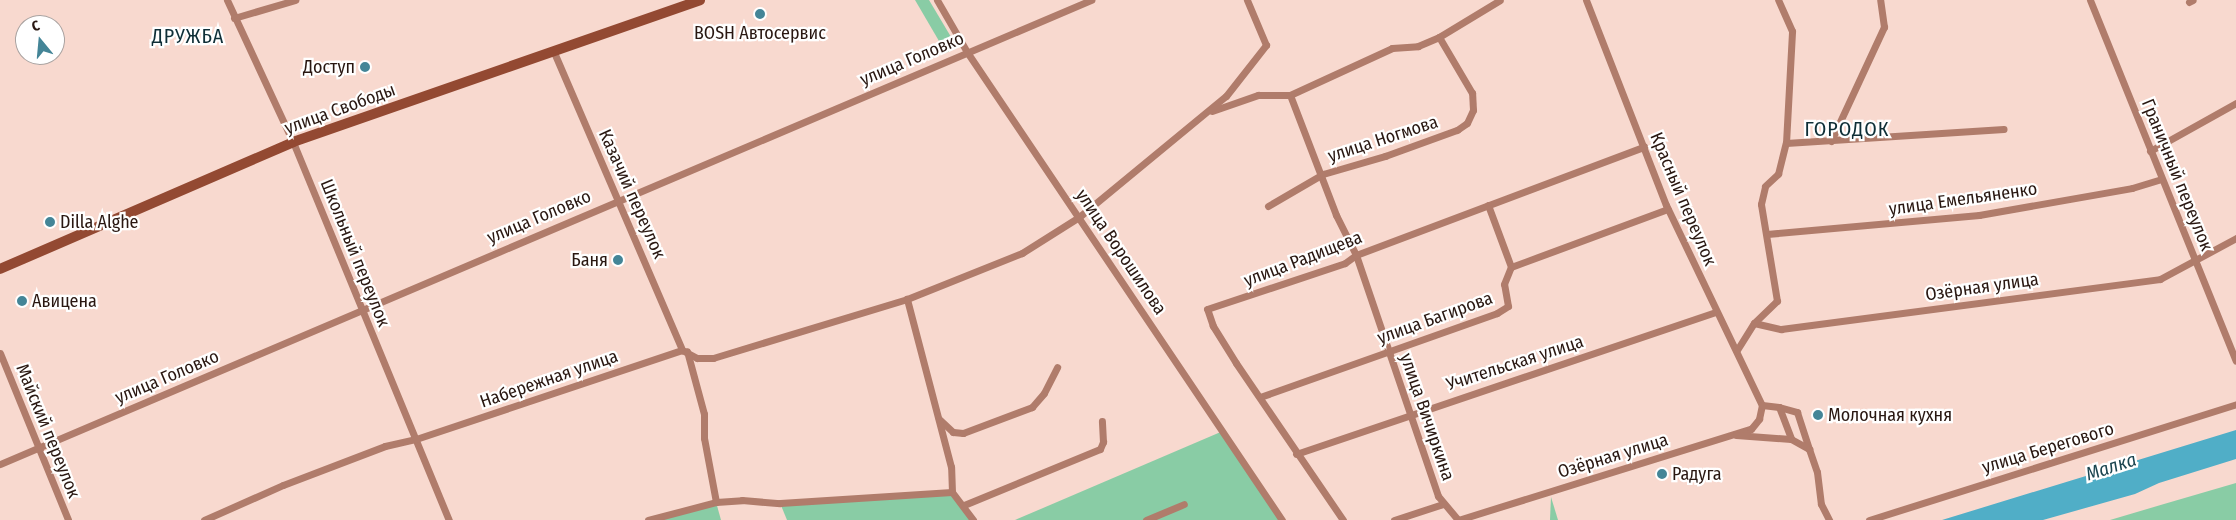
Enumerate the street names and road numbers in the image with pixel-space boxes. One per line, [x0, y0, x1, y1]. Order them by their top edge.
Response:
street label: улица Головко [857, 27, 967, 91]
street label: улица Свободы [282, 79, 398, 139]
street label: Граничный переулок [2137, 96, 2217, 254]
street label: улица Ногмова [1325, 111, 1441, 167]
street label: Казачий переулок [594, 126, 670, 262]
street label: Красный переулок [1645, 129, 1721, 269]
street label: Школьный переулок [316, 176, 394, 330]
street label: улица Емельяненко [1887, 178, 2039, 220]
street label: улица Головко [484, 185, 594, 249]
street label: улица Ворошилова [1071, 185, 1171, 319]
street label: улица Радищева [1241, 227, 1365, 291]
street label: Озёрная улица [1924, 268, 2040, 306]
street label: улица Багирова [1374, 287, 1496, 349]
street label: Учительская улица [1444, 331, 1586, 395]
street label: улица Головко [112, 345, 222, 409]
street label: Набережная улица [477, 345, 621, 413]
street label: улица Вичиркина [1395, 350, 1459, 484]
street label: Майский переулок [11, 361, 85, 501]
street label: улица Берегового [1980, 418, 2116, 478]
street label: Озёрная улица [1555, 429, 1671, 483]

